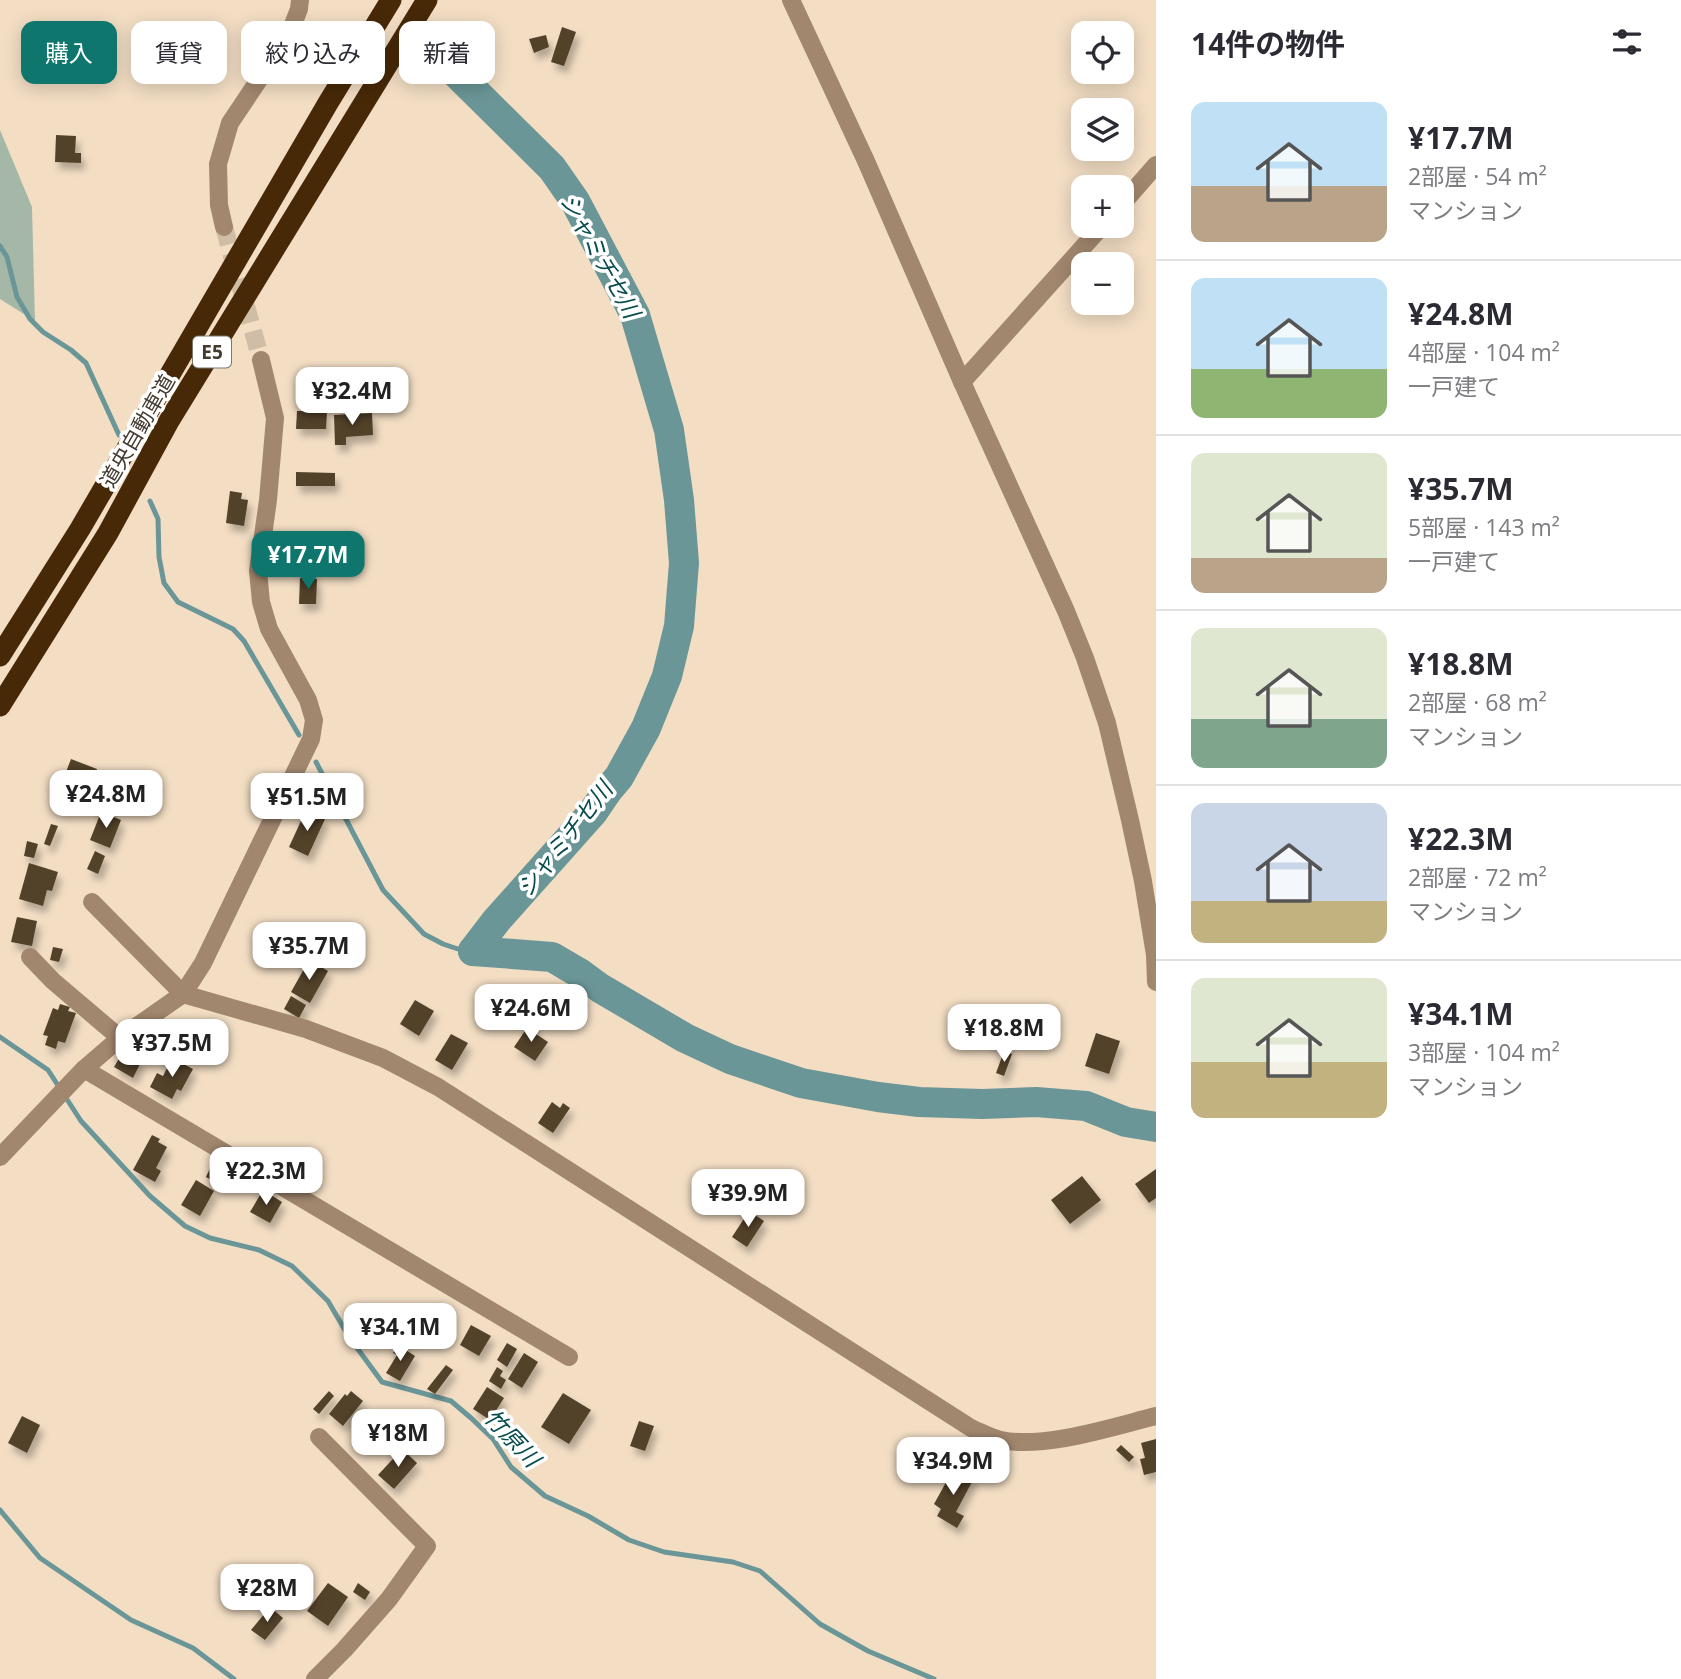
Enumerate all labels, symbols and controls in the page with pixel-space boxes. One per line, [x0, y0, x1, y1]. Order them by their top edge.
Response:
chip: 購入 [21, 21, 117, 84]
chip: 賃貸 [131, 21, 227, 84]
chip: 絞り込み [241, 21, 385, 84]
chip: 新着 [399, 21, 495, 84]
map controls [1071, 21, 1134, 315]
button: locate [1071, 21, 1134, 84]
text: 14件の物件 [1191, 23, 1345, 64]
icon: filters [1608, 23, 1646, 61]
button: layers [1071, 98, 1134, 161]
text: ¥17.7M [1408, 117, 1513, 158]
icon: home [1247, 130, 1331, 214]
text: 2部屋 · 54 m² [1408, 160, 1547, 192]
button: + [1071, 175, 1134, 238]
water label: シャミチセ川 [553, 187, 650, 326]
text: マンション [1408, 194, 1523, 226]
button: − [1071, 252, 1134, 315]
text: ¥24.8M [1408, 293, 1513, 334]
icon: home [1247, 306, 1331, 390]
road number: E5 [193, 336, 231, 368]
text: 4部屋 · 104 m² [1408, 336, 1560, 368]
pin: ¥32.4M [295, 368, 409, 427]
street label: 道央自動車道 [94, 369, 181, 492]
text: 一戸建て [1408, 370, 1500, 402]
text: ¥32.4M [312, 374, 392, 406]
text: ¥35.7M [1408, 468, 1513, 509]
icon: home [1247, 481, 1331, 565]
text: 5部屋 · 143 m² [1408, 511, 1560, 543]
pin: ¥17.7M [251, 532, 365, 591]
text: ¥17.7M [268, 538, 348, 570]
text: 一戸建て [1408, 545, 1500, 577]
text: ¥18.8M [1408, 643, 1513, 684]
icon: home [1247, 656, 1331, 740]
text: 2部屋 · 68 m² [1408, 686, 1547, 718]
text: マンション [1408, 720, 1523, 752]
pin: ¥24.8M [49, 770, 163, 830]
water label: シャミチセ川 [509, 772, 621, 903]
pin: ¥51.5M [250, 774, 364, 833]
text: ¥24.8M [66, 777, 146, 809]
text: ¥51.5M [267, 780, 347, 812]
text: ¥22.3M [1408, 818, 1513, 859]
icon: home [1247, 831, 1331, 915]
text: 2部屋 · 72 m² [1408, 861, 1547, 893]
text: マンション [1408, 895, 1523, 927]
pin: ¥35.7M [252, 922, 366, 982]
text: ¥35.7M [269, 929, 349, 961]
pin: ¥24.6M [474, 984, 588, 1044]
text: ¥24.6M [491, 991, 571, 1023]
text: ¥34.1M [1408, 993, 1513, 1034]
pin: ¥18.8M [947, 1004, 1061, 1064]
icon: home [1247, 1006, 1331, 1090]
text: ¥18.8M [964, 1011, 1044, 1043]
pin: ¥37.5M [115, 1020, 229, 1079]
text: ¥37.5M [132, 1026, 212, 1058]
text: 3部屋 · 104 m² [1408, 1036, 1560, 1068]
text: マンション [1408, 1070, 1523, 1102]
pin: ¥22.3M [209, 1148, 323, 1207]
text: ¥22.3M [226, 1154, 306, 1186]
pin: ¥39.9M [691, 1170, 805, 1229]
text: ¥39.9M [708, 1176, 788, 1208]
pin: ¥34.1M [343, 1304, 457, 1363]
text: ¥34.1M [360, 1310, 440, 1342]
water label: 竹原川 [478, 1401, 550, 1476]
pin: ¥18M [357, 1410, 439, 1469]
text: ¥18M [367, 1416, 429, 1448]
pin: ¥34.9M [896, 1438, 1010, 1497]
text: ¥34.9M [913, 1444, 993, 1476]
pin: ¥28M [226, 1564, 308, 1624]
text: ¥28M [236, 1571, 298, 1603]

